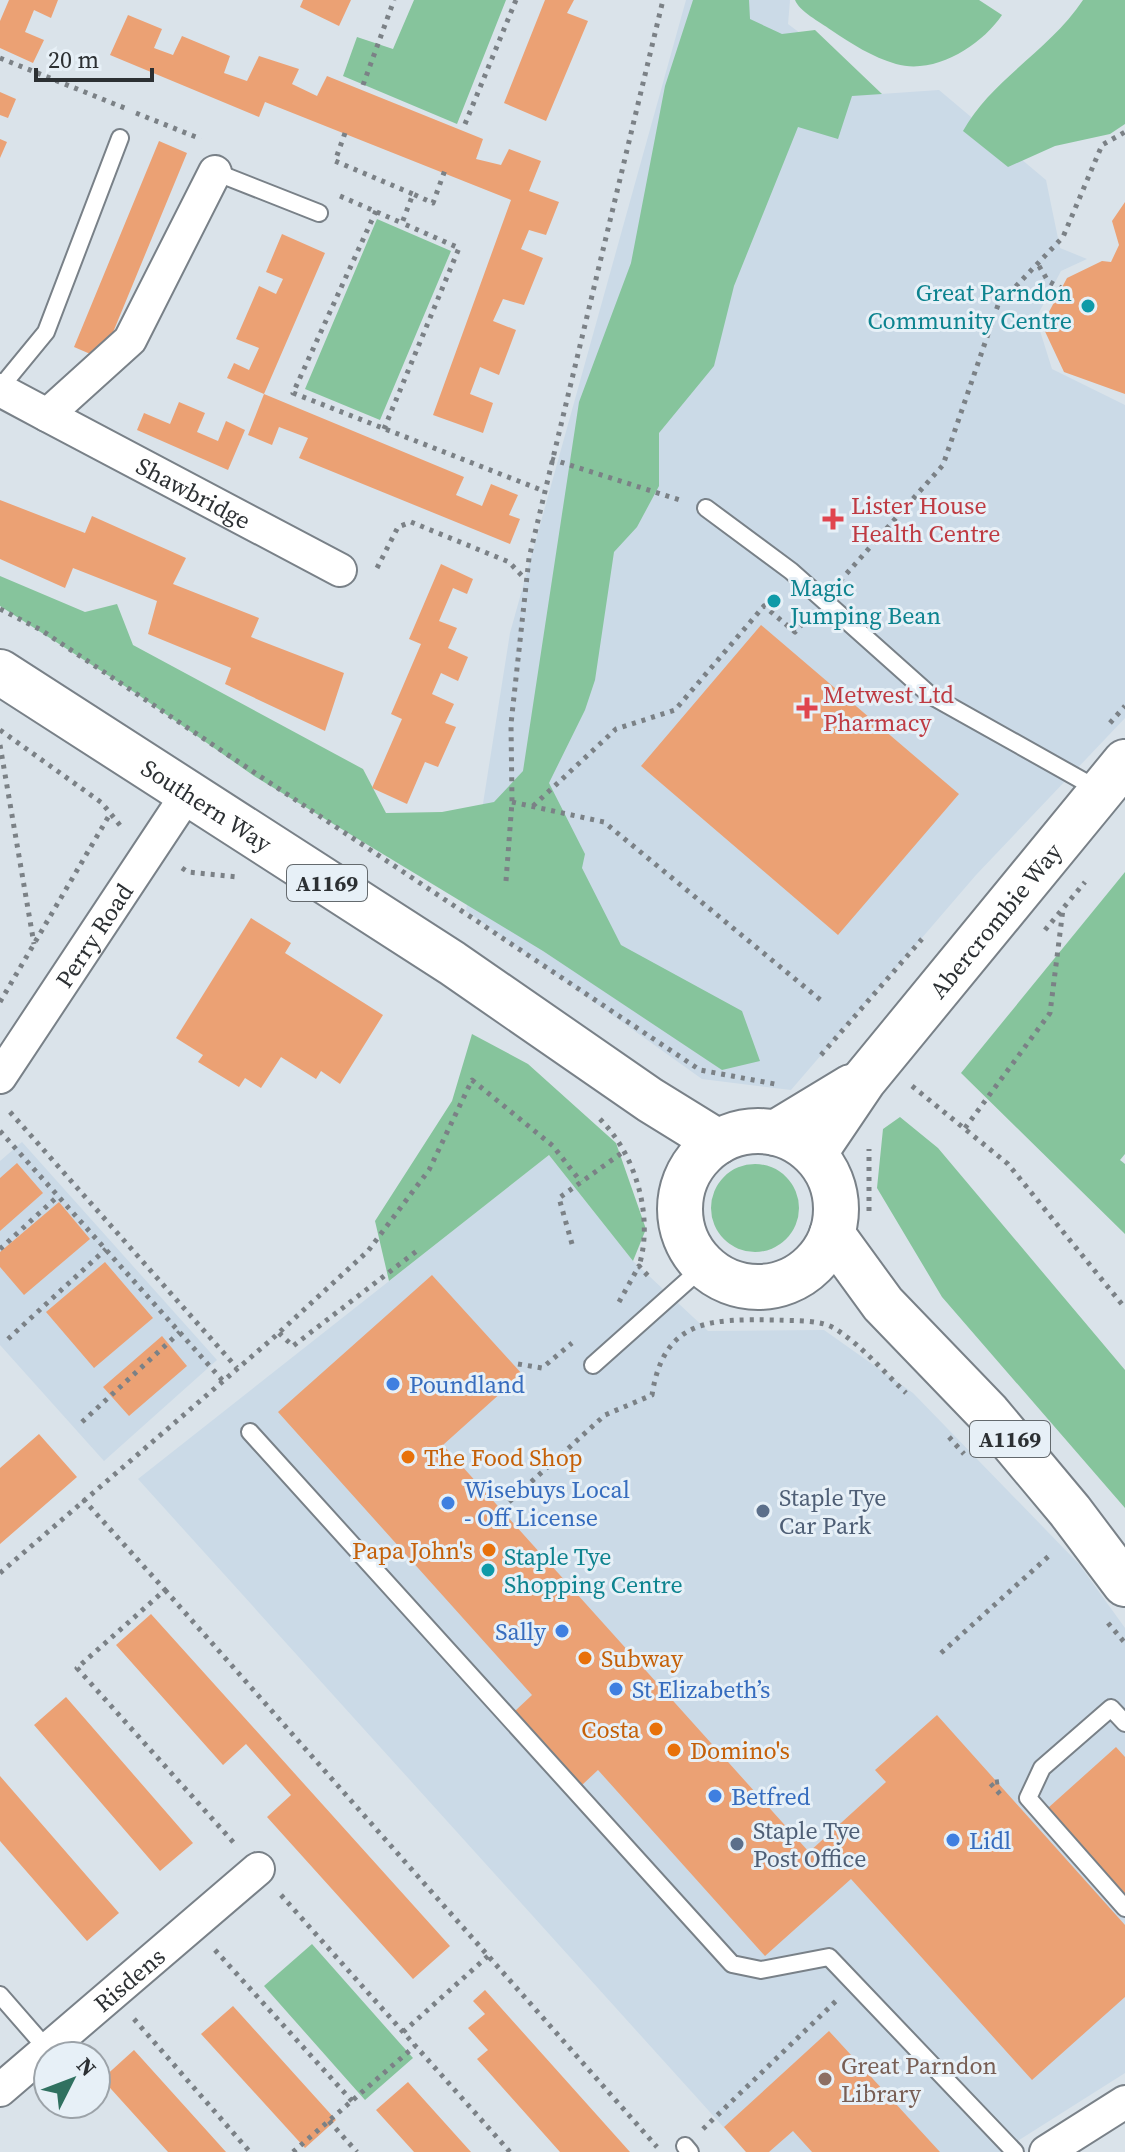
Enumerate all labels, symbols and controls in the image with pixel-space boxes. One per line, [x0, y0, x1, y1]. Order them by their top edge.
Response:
scale bar [36, 32, 152, 82]
text: 20 m [48, 43, 99, 76]
place label: Great Parndon Community Centre [867, 276, 1072, 337]
marker: Great Parndon Community Centre [1079, 297, 1097, 315]
street label: Shawbridge [131, 449, 257, 536]
place label: Lister House Health Centre [851, 489, 1000, 550]
marker: Lister House Health Centre [822, 508, 844, 530]
place label: Magic Jumping Bean [789, 571, 941, 632]
marker: Magic Jumping Bean [765, 592, 783, 610]
place label: Metwest Ltd Pharmacy [823, 678, 954, 739]
marker: Metwest Ltd Pharmacy [798, 699, 816, 717]
street label: Southern Way [135, 751, 279, 860]
street label: Abercrombie Way [921, 835, 1069, 1005]
road number: A1169 [287, 865, 367, 901]
street label: Perry Road [47, 876, 141, 994]
place label: Poundland [409, 1368, 525, 1401]
marker: Poundland [384, 1375, 402, 1393]
road number: A1169 [970, 1421, 1050, 1457]
place label: The Food Shop [424, 1441, 583, 1474]
marker: The Food Shop [399, 1448, 417, 1466]
place label: Wisebuys Local - Off License [464, 1473, 630, 1534]
place label: Staple Tye Car Park [779, 1481, 886, 1542]
marker: Wisebuys Local - Off License [439, 1494, 457, 1512]
marker: Staple Tye Car Park [754, 1502, 772, 1520]
place label: Papa John's [352, 1534, 473, 1567]
place label: Staple Tye Shopping Centre [504, 1540, 683, 1601]
marker: Papa John's [480, 1541, 498, 1559]
marker: Staple Tye Shopping Centre [479, 1561, 497, 1579]
place label: Sally [495, 1615, 547, 1648]
marker: Sally [553, 1622, 571, 1640]
place label: Subway [601, 1642, 684, 1675]
marker: Subway [576, 1649, 594, 1667]
place label: St Elizabeth’s [632, 1673, 770, 1706]
marker: St Elizabeth’s [607, 1680, 625, 1698]
place label: Costa [581, 1713, 641, 1746]
marker: Costa [647, 1720, 665, 1738]
place label: Domino's [690, 1734, 790, 1767]
marker: Domino's [665, 1741, 683, 1759]
place label: Betfred [731, 1780, 811, 1813]
marker: Betfred [706, 1787, 724, 1805]
place label: Staple Tye Post Office [753, 1814, 866, 1875]
place label: Lidl [969, 1824, 1011, 1857]
marker: Lidl [944, 1831, 962, 1849]
marker: Staple Tye Post Office [728, 1835, 746, 1853]
street label: Risdens [86, 1940, 172, 2019]
north arrow [32, 2040, 112, 2120]
place label: Great Parndon Library [841, 2049, 997, 2110]
text: N [70, 2051, 103, 2083]
marker: Great Parndon Library [816, 2070, 834, 2088]

